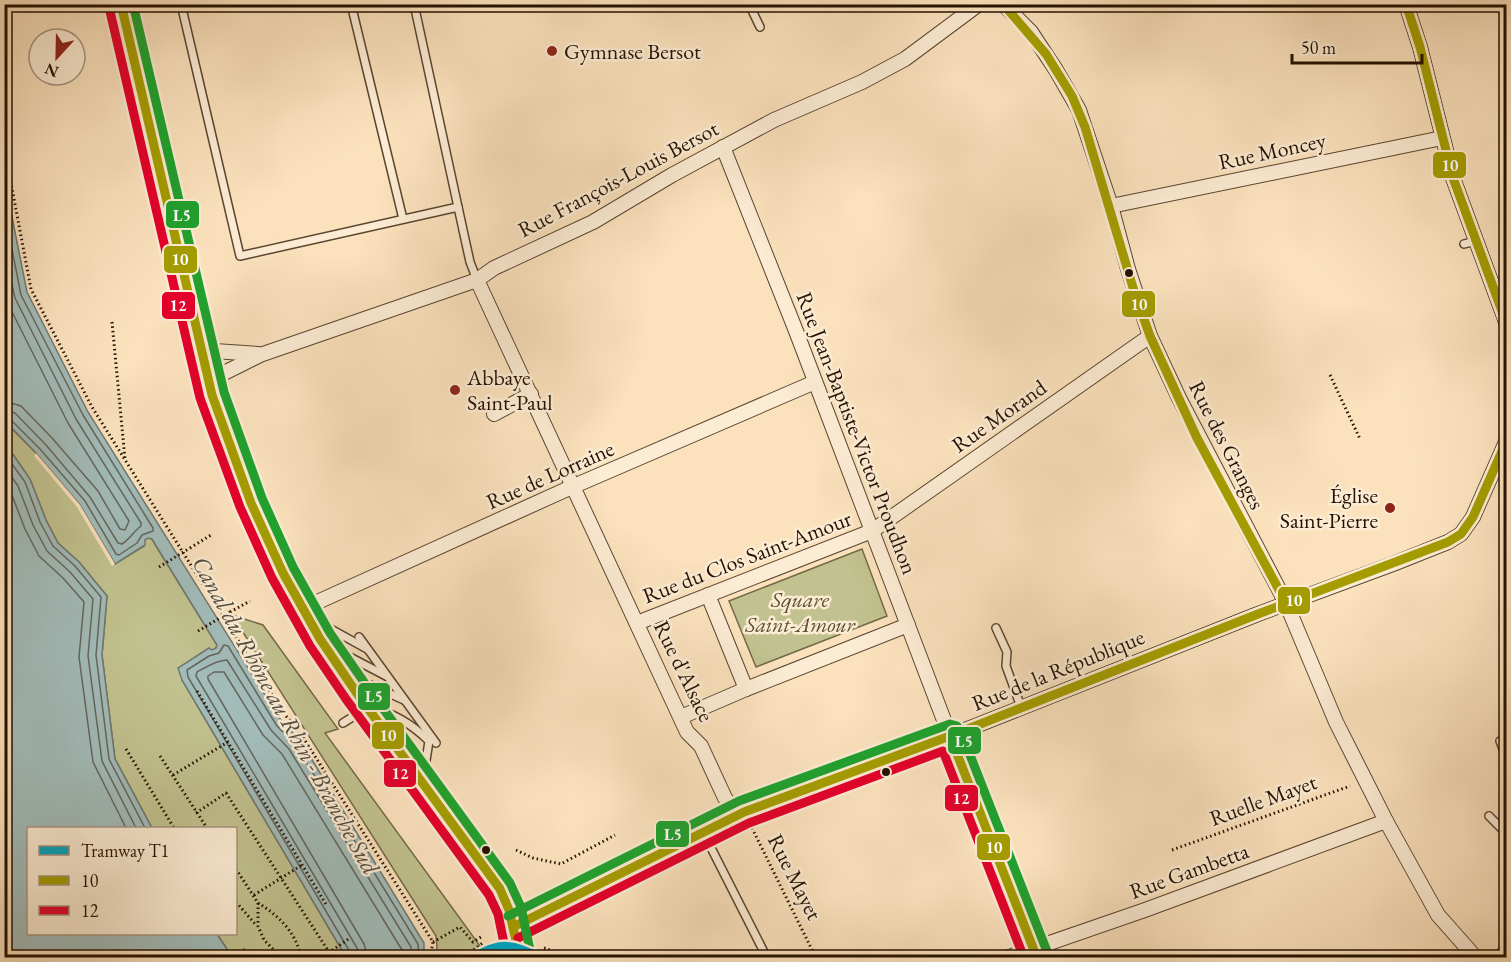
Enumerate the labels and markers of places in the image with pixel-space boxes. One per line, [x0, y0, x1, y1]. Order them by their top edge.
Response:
place label: Gymnase Bersot [564, 37, 701, 66]
marker: Gymnase Bersot [545, 44, 559, 58]
unlabelled marker [1123, 267, 1135, 279]
place label: Abbaye Saint-Paul [466, 363, 553, 417]
marker: Abbaye Saint-Paul [448, 383, 462, 397]
place label: Église Saint-Pierre [1280, 481, 1378, 535]
marker: Église Saint-Pierre [1383, 501, 1397, 515]
unlabelled marker [880, 766, 892, 778]
unlabelled marker [480, 844, 492, 856]

